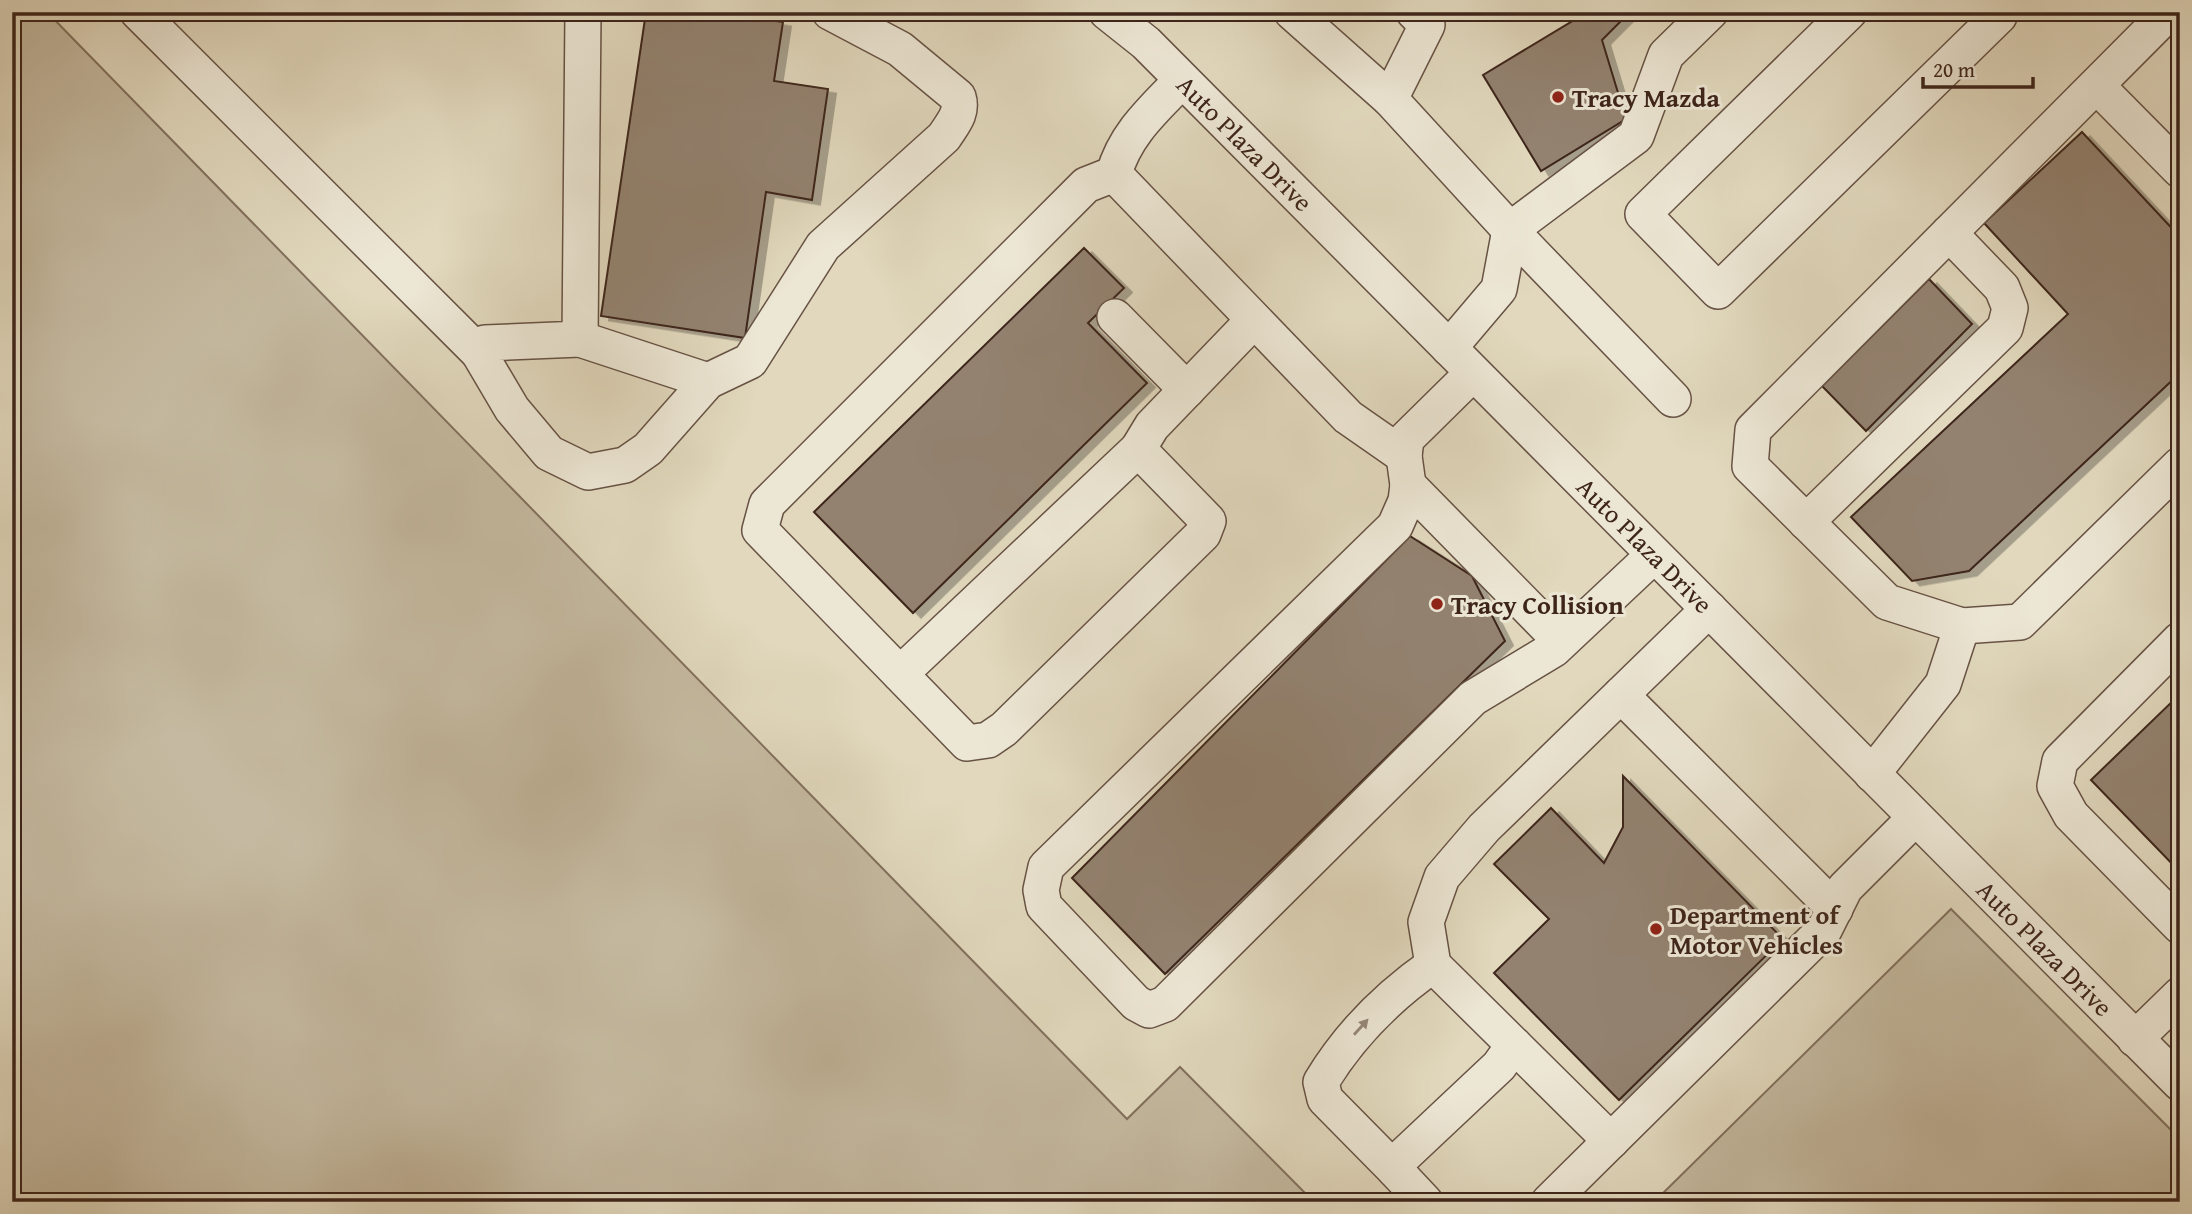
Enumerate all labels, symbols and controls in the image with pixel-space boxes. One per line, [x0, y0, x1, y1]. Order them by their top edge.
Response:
scale bar [1923, 46, 2033, 90]
text: 20 m [1933, 54, 1975, 85]
street label: Auto Plaza Drive [1168, 66, 1322, 220]
place label: Tracy Mazda [1572, 78, 1720, 117]
marker: Tracy Mazda [1550, 89, 1566, 105]
street label: Auto Plaza Drive [1568, 468, 1722, 622]
place label: Tracy Collision [1451, 585, 1624, 624]
marker: Tracy Collision [1429, 596, 1445, 612]
street label: Auto Plaza Drive [1968, 871, 2122, 1025]
place label: Department of Motor Vehicles [1670, 895, 1843, 964]
marker: Department of Motor Vehicles [1648, 921, 1664, 937]
one-way arrow [1353, 1019, 1369, 1036]

